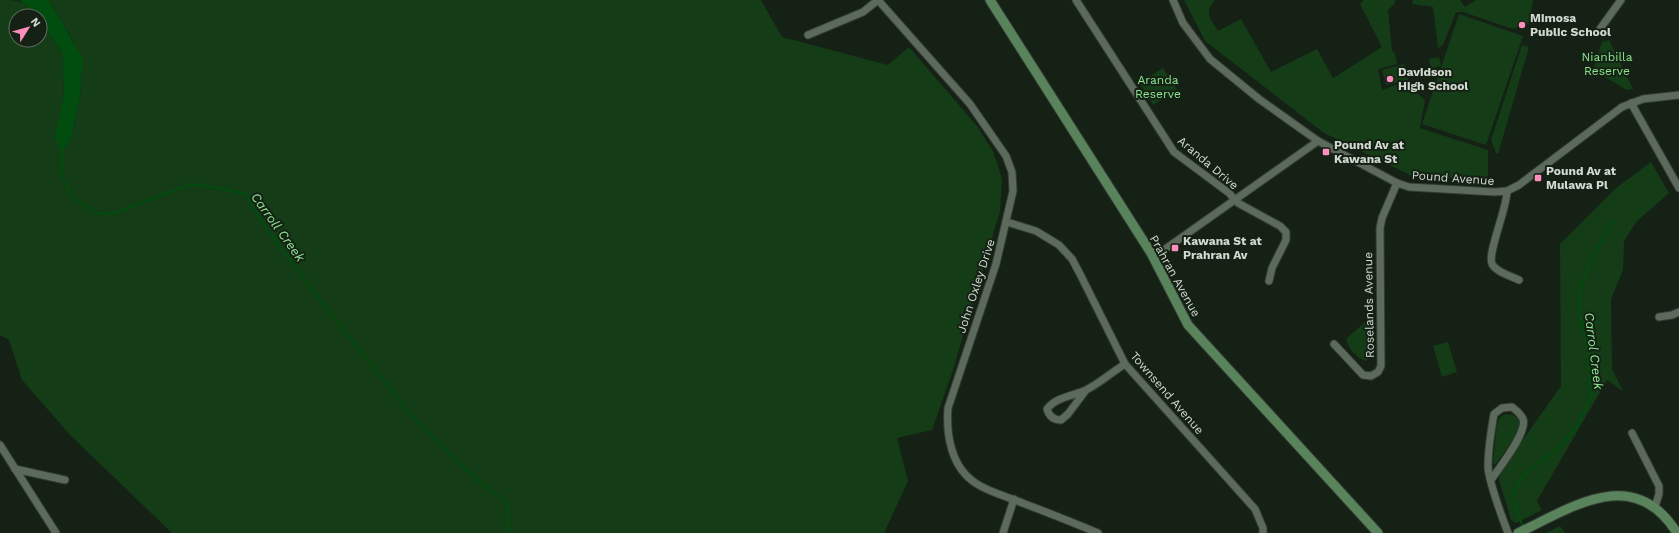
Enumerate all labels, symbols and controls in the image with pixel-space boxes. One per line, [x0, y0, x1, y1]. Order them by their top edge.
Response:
north arrow [8, 8, 48, 48]
place label: Mimosa Public School [1530, 11, 1611, 39]
text: N [28, 15, 43, 29]
marker: Mimosa Public School [1517, 20, 1527, 30]
park label: Nianbilla Reserve [1581, 50, 1633, 78]
place label: Davidson High School [1398, 65, 1468, 93]
park label: Aranda Reserve [1135, 73, 1181, 101]
marker: Davidson High School [1385, 74, 1395, 84]
street label: Aranda Drive [1175, 134, 1241, 192]
place label: Pound Av at Kawana St [1334, 138, 1405, 166]
marker: Pound Av at Kawana St [1321, 147, 1331, 157]
place label: Pound Av at Mulawa Pl [1546, 164, 1617, 192]
street label: Pound Avenue [1411, 168, 1495, 188]
marker: Pound Av at Mulawa Pl [1533, 173, 1543, 183]
water label: Carroll Creek [248, 190, 309, 265]
street label: Prahran Avenue [1147, 233, 1203, 319]
place label: Kawana St at Prahran Av [1183, 234, 1262, 262]
street label: John Oxley Drive [954, 237, 998, 335]
marker: Kawana St at Prahran Av [1170, 243, 1180, 253]
street label: Roselands Avenue [1361, 252, 1377, 358]
water label: Carrol Creek [1582, 312, 1606, 391]
street label: Townsend Avenue [1127, 349, 1207, 437]

